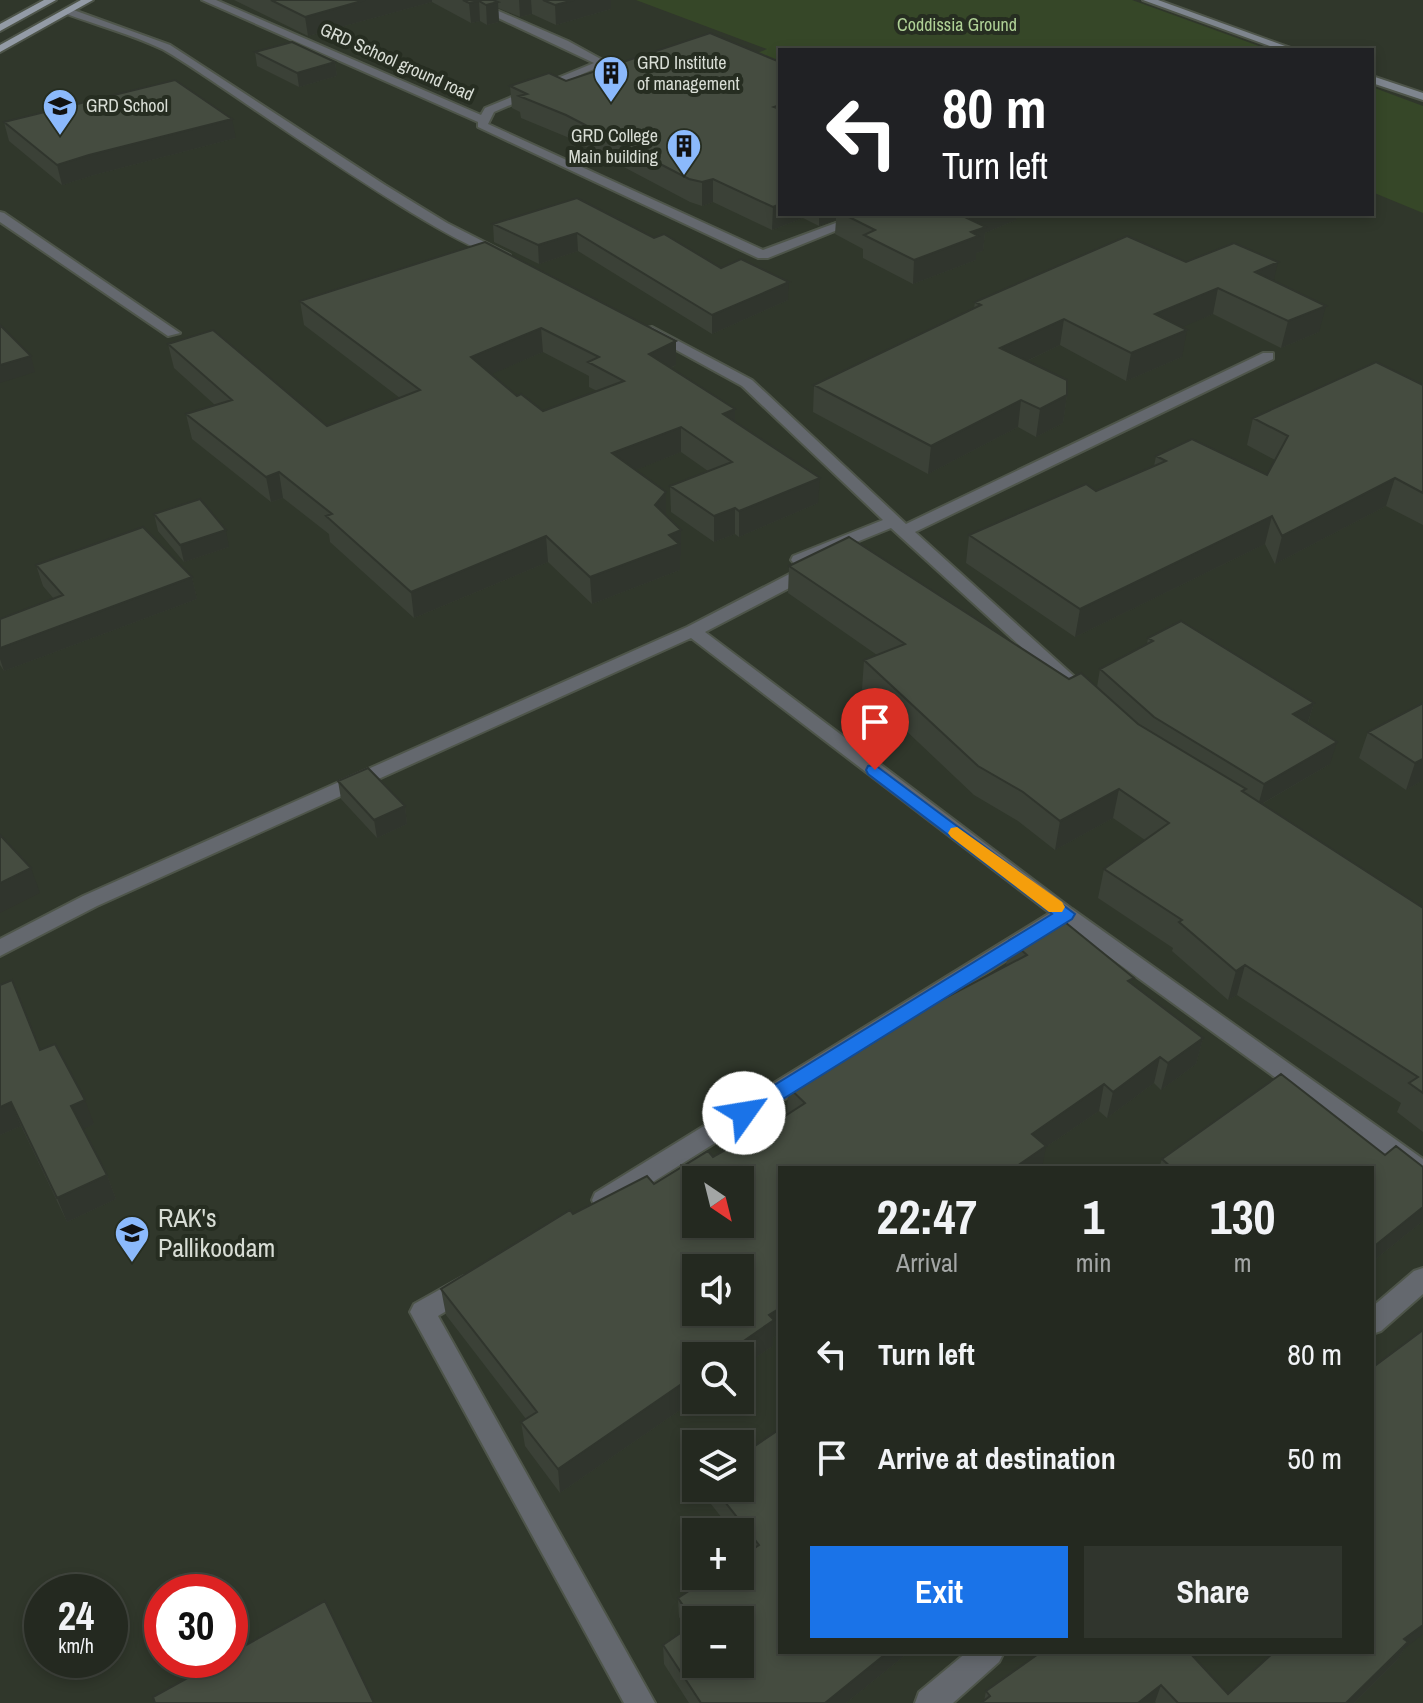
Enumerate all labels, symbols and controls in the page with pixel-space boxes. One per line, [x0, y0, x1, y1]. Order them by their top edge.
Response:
park label: Coddissia Ground [897, 12, 1017, 37]
street label: GRD School ground road [316, 16, 478, 107]
place label: GRD Institute of management [637, 50, 740, 96]
building icon: GRD Institute of management [592, 54, 630, 104]
text: 80 m [942, 70, 1047, 145]
icon: left [810, 80, 914, 184]
school or university icon: GRD School [41, 87, 79, 137]
place label: GRD School [86, 93, 168, 118]
place label: GRD College Main building [569, 123, 659, 169]
building icon: GRD College Main building [665, 127, 703, 177]
text: Turn left [942, 142, 1048, 190]
pin [841, 688, 909, 770]
icon: arrive [853, 700, 897, 744]
position arrow [702, 1071, 786, 1155]
north arrow [682, 1166, 754, 1238]
map controls [682, 1166, 754, 1678]
text: 22:47 [877, 1184, 977, 1249]
text: 1 [1083, 1184, 1104, 1249]
text: 130 [1210, 1184, 1275, 1249]
place label: RAK's Pallikoodam [158, 1200, 275, 1265]
school or university icon: RAK's Pallikoodam [113, 1214, 151, 1264]
text: Arrival [896, 1245, 958, 1280]
text: min [1076, 1245, 1111, 1280]
text: m [1234, 1245, 1252, 1280]
button: sound [682, 1254, 754, 1326]
icon: left [810, 1332, 854, 1376]
text: Turn left [878, 1334, 975, 1374]
text: 80 m [1287, 1334, 1342, 1374]
button: search [682, 1342, 754, 1414]
button: layers [682, 1430, 754, 1502]
icon: arrive [810, 1436, 854, 1480]
text: Arrive at destination [878, 1438, 1116, 1478]
text: 50 m [1287, 1438, 1342, 1478]
button: + [682, 1518, 754, 1590]
button: Exit [810, 1546, 1068, 1638]
button: Share [1084, 1546, 1342, 1638]
speed limit sign: 30 [144, 1574, 248, 1678]
text: 24 [58, 1589, 94, 1642]
button: − [682, 1606, 754, 1678]
text: km/h [58, 1632, 94, 1659]

